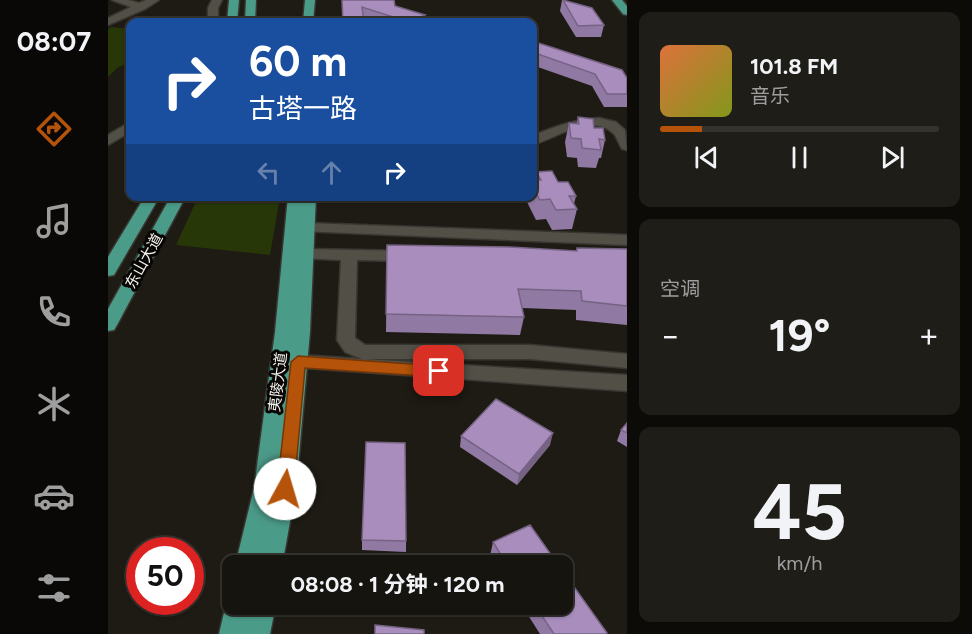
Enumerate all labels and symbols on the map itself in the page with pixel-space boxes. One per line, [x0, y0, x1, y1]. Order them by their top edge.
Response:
street label: 东山大道 [122, 230, 166, 292]
pin [413, 345, 464, 396]
street label: 夷陵大道 [265, 351, 291, 413]
position arrow [253, 457, 317, 521]
speed limit sign: 50 [126, 537, 204, 615]

